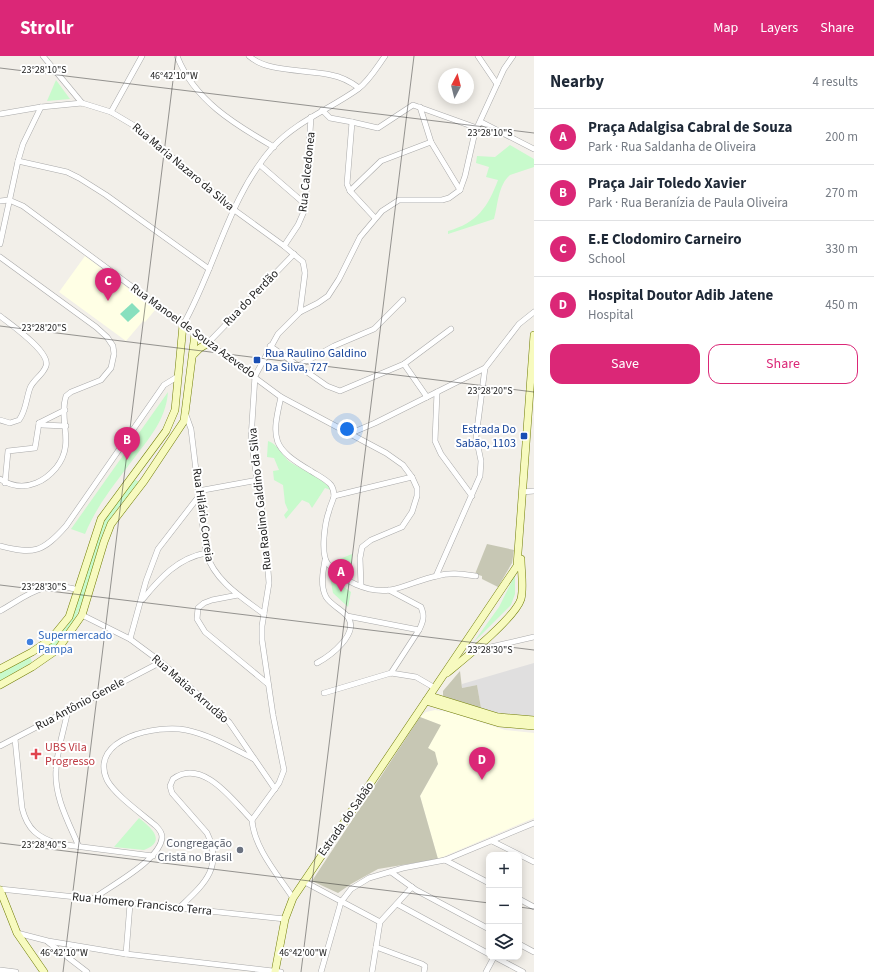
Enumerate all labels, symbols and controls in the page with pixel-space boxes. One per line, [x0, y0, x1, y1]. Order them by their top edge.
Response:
text: Strollr [20, 15, 74, 42]
text: Map [713, 18, 738, 38]
text: Layers [760, 18, 798, 38]
text: Share [820, 18, 854, 38]
text: 23°28'10"S [21, 63, 67, 77]
north arrow [438, 68, 474, 104]
text: 46°42'10"W [150, 69, 198, 83]
text: Nearby [550, 70, 604, 94]
text: 4 results [813, 73, 858, 91]
text: Praça Adalgisa Cabral de Souza [588, 117, 792, 138]
street label: Rua Maria Nazaro da Silva [128, 119, 238, 215]
text: 23°28'10"S [467, 126, 513, 140]
text: A [559, 128, 567, 146]
text: 200 m [825, 128, 858, 146]
street label: Rua Calcedonea [294, 131, 320, 213]
text: Park · Rua Saldanha de Oliveira [588, 138, 756, 156]
text: Praça Jair Toledo Xavier [588, 173, 746, 194]
text: B [559, 184, 567, 202]
text: 270 m [825, 184, 858, 202]
text: Park · Rua Beranízia de Paula Oliveira [588, 194, 788, 212]
text: E.E Clodomiro Carneiro [588, 229, 742, 250]
text: C [559, 240, 567, 258]
text: 330 m [825, 240, 858, 258]
text: School [588, 250, 625, 268]
street label: Rua do Perdão [219, 266, 283, 330]
pin: C [95, 268, 121, 301]
street label: Rua Manoel de Souza Azevedo [127, 280, 259, 382]
text: Hospital Doutor Adib Jatene [588, 285, 773, 306]
text: D [559, 296, 567, 314]
text: 450 m [825, 296, 858, 314]
text: Hospital [588, 306, 633, 324]
text: 23°28'20"S [21, 321, 67, 335]
button: Save [550, 344, 700, 384]
button: Share [708, 344, 858, 384]
place label: Rua Raulino Galdino Da Silva, 727 [265, 345, 367, 376]
marker: Rua Raulino Galdino Da Silva, 727 [252, 355, 262, 365]
text: 23°28'20"S [467, 384, 513, 398]
your location [337, 419, 357, 439]
place label: Estrada Do Sabão, 1103 [455, 421, 516, 452]
pin: B [114, 427, 140, 460]
street label: Rua Raolino Galdino da Silva [244, 427, 276, 571]
marker: Estrada Do Sabão, 1103 [519, 431, 529, 441]
street label: Rua Hilário Correia [188, 467, 218, 563]
pin: A [328, 559, 354, 592]
text: 23°28'30"S [21, 580, 67, 594]
place label: Supermercado Pampa [38, 627, 112, 658]
marker: Supermercado Pampa [25, 637, 35, 647]
text: 23°28'30"S [467, 643, 513, 657]
street label: Rua Matias Arrudão [148, 651, 232, 727]
street label: Rua Antônio Genele [32, 673, 128, 735]
place label: UBS Vila Progresso [45, 739, 95, 770]
pin: D [469, 747, 495, 780]
marker: UBS Vila Progresso [30, 748, 42, 760]
street label: Estrada do Sabão [314, 778, 378, 860]
place label: Congregação Cristã no Brasil [158, 835, 232, 866]
text: 23°28'40"S [21, 838, 67, 852]
marker: Congregação Cristã no Brasil [235, 845, 245, 855]
map controls [486, 852, 522, 960]
button: + [486, 852, 522, 888]
street label: Rua Homero Francisco Terra [71, 888, 213, 920]
button: − [486, 888, 522, 924]
button: layers [486, 924, 522, 960]
text: 46°42'10"W [40, 946, 88, 960]
text: 46°42'00"W [279, 946, 327, 960]

